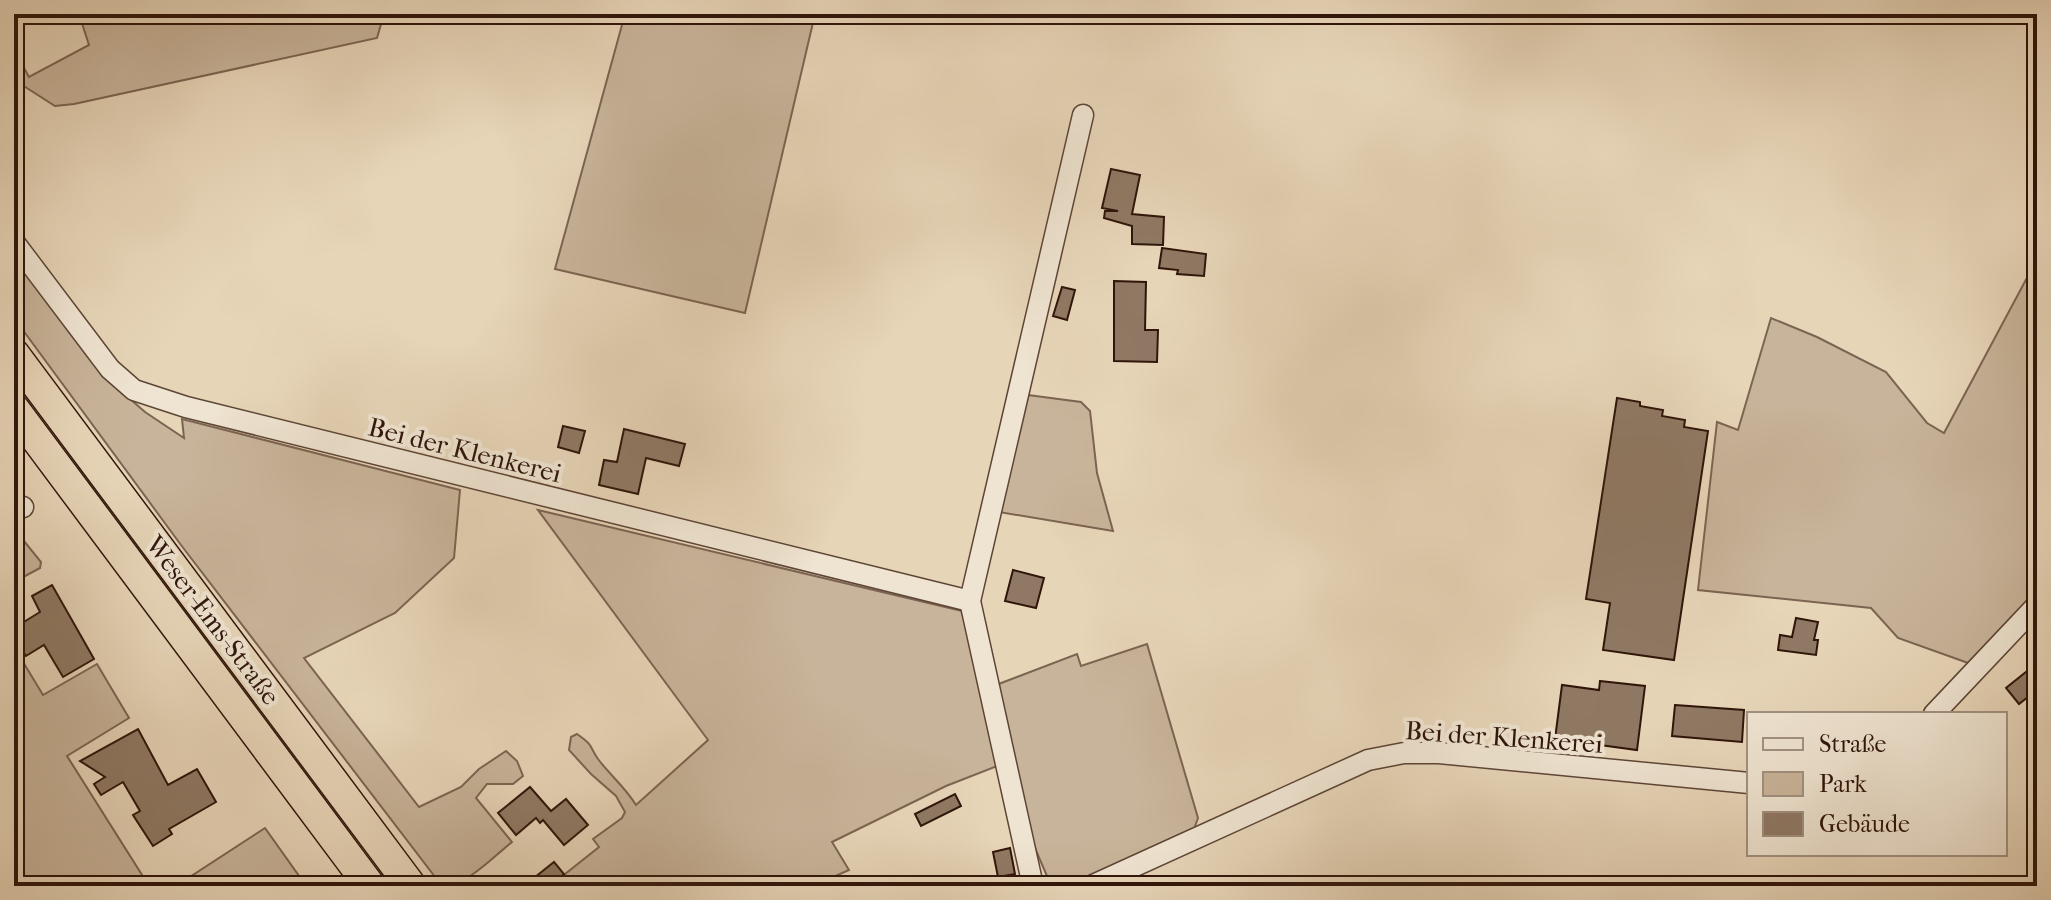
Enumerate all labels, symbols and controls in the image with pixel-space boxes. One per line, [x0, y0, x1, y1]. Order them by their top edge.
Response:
street label: Bei der Klenkerei [365, 412, 565, 490]
street label: Weser-Ems-Straße [138, 529, 286, 711]
legend [1747, 712, 2007, 856]
street label: Bei der Klenkerei [1404, 715, 1604, 760]
text: Straße [1819, 730, 1886, 758]
text: Park [1819, 770, 1867, 798]
text: Gebäude [1819, 810, 1910, 838]

